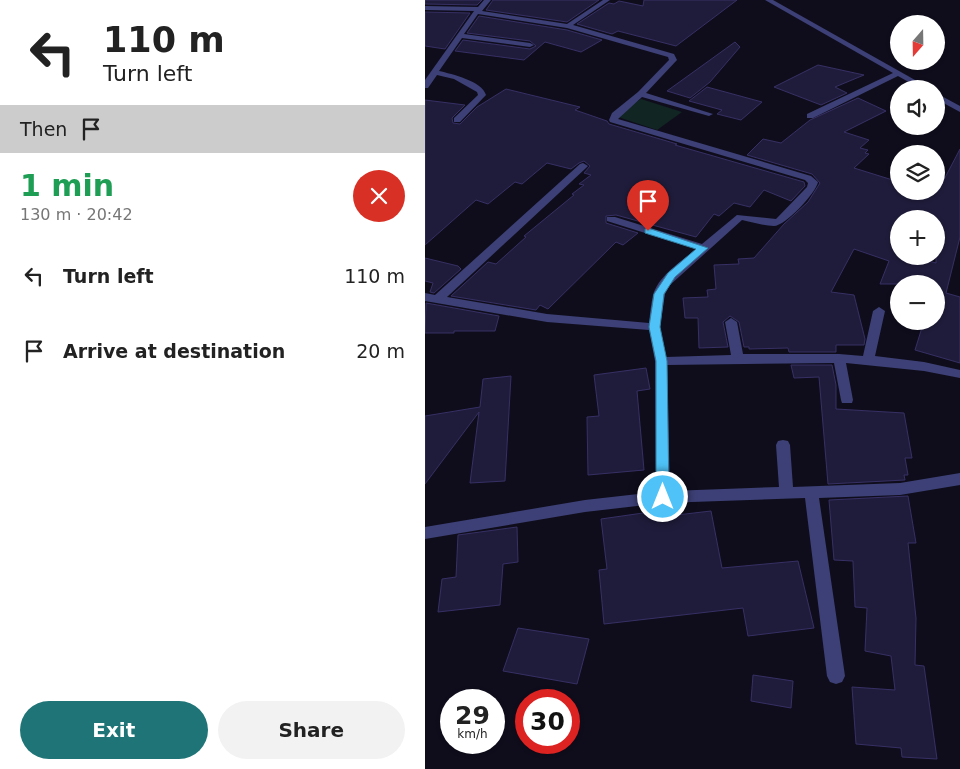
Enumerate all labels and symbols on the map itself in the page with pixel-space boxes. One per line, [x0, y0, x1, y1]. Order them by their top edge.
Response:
north arrow [890, 15, 945, 70]
pin [627, 180, 669, 231]
position arrow [636, 470, 688, 522]
speed limit sign: 30 [515, 689, 580, 754]

